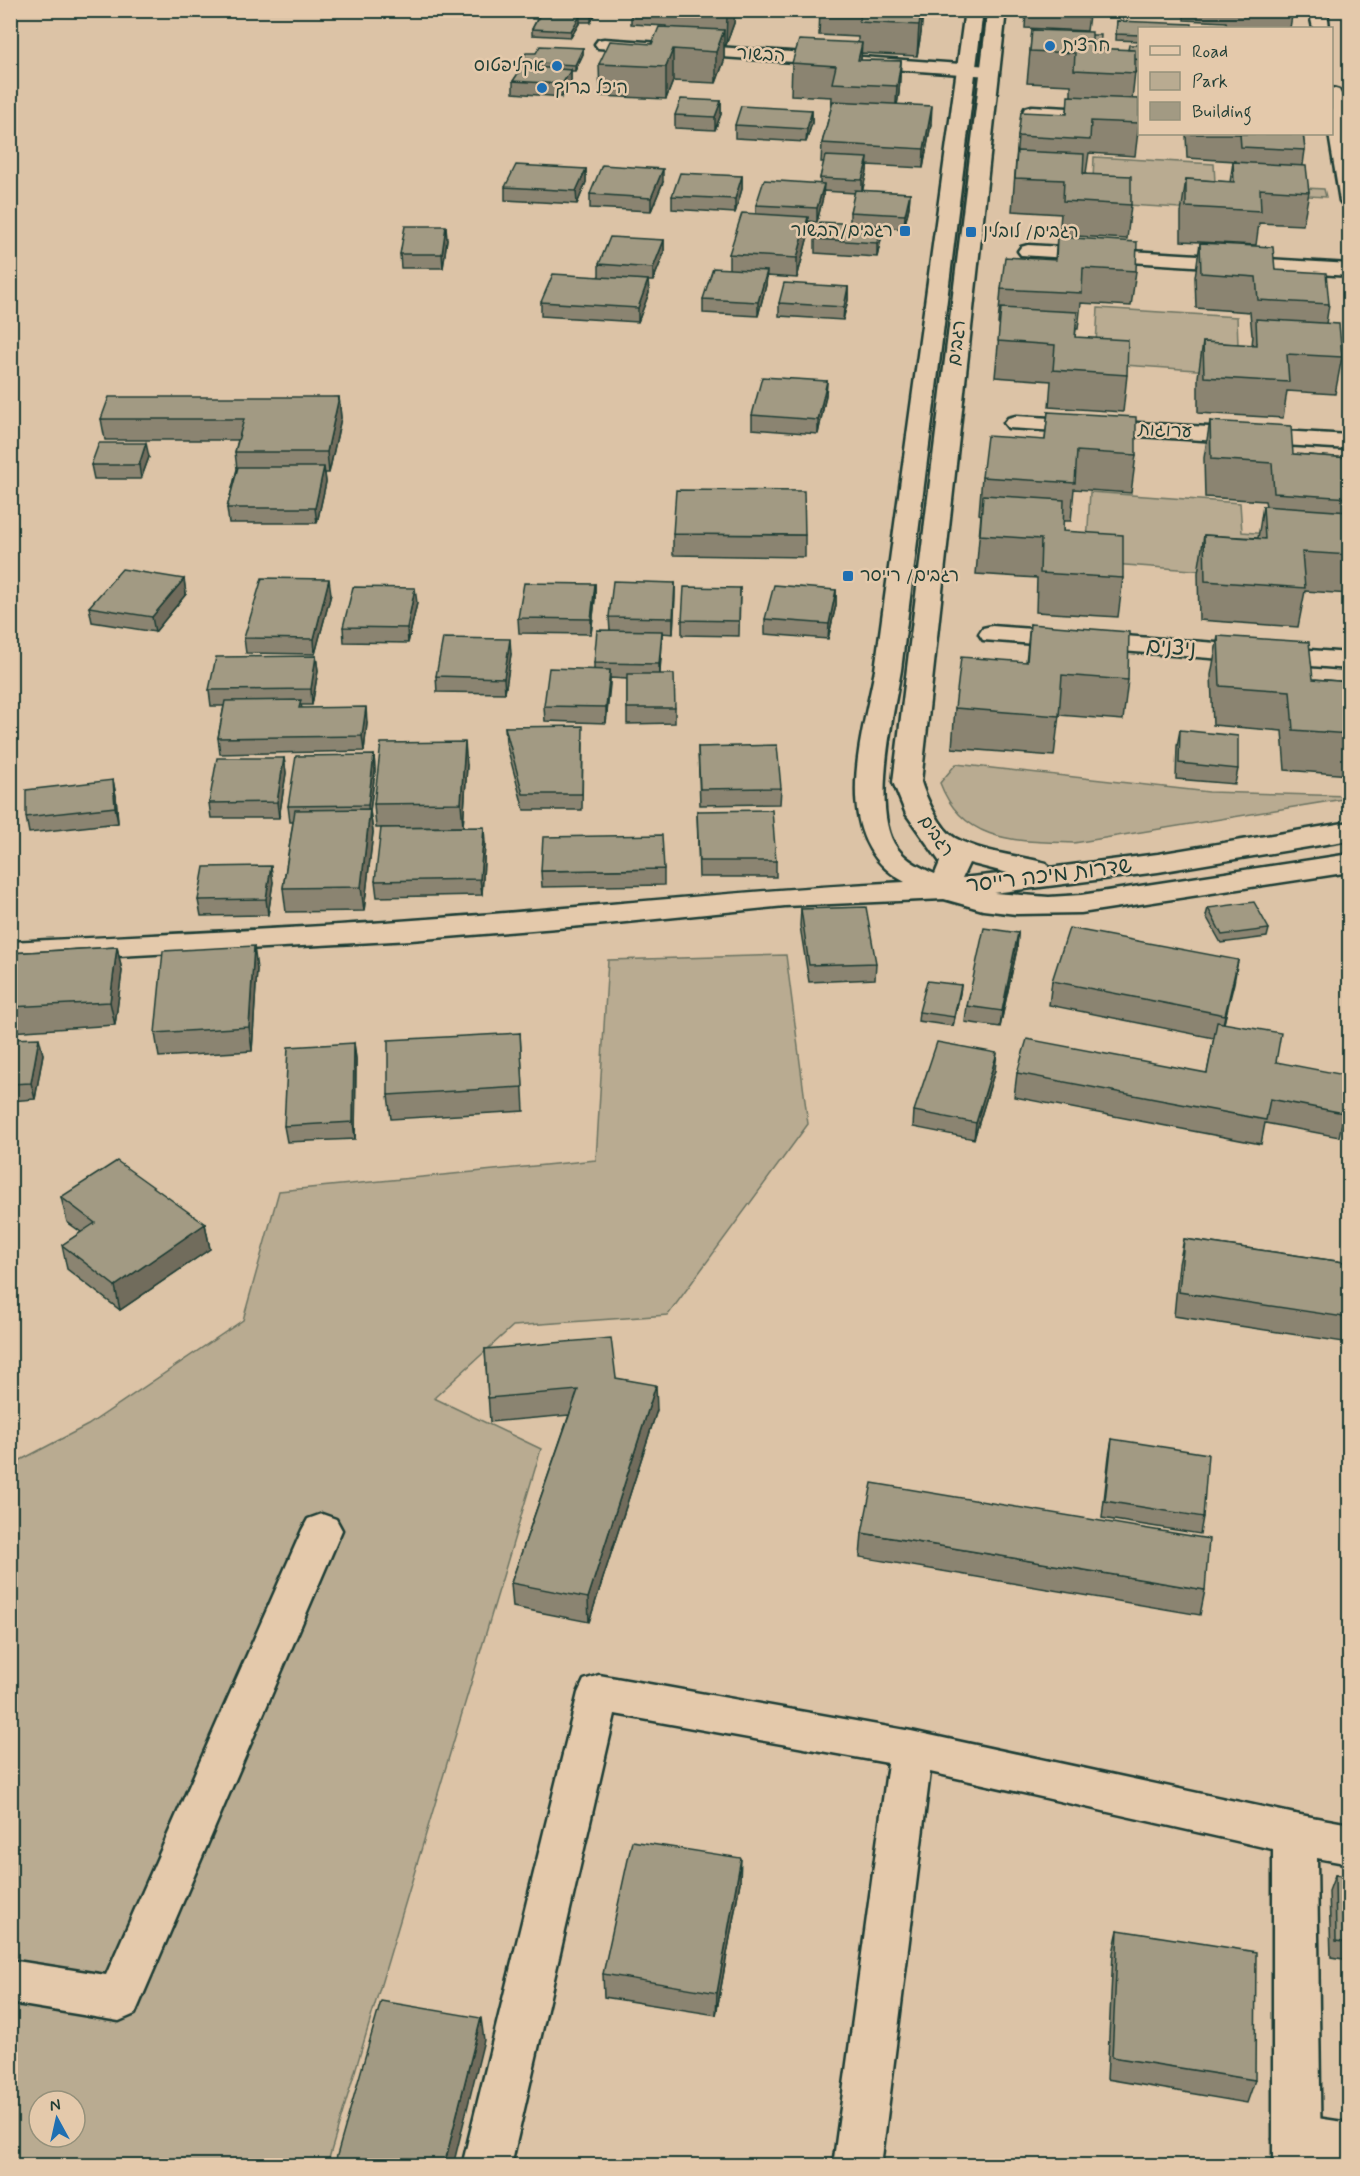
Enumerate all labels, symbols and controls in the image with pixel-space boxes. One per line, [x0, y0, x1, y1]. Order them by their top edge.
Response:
legend [1138, 27, 1333, 135]
place label: חרצית [1061, 34, 1111, 58]
marker: חרצית [1043, 39, 1057, 53]
text: Road [1192, 40, 1228, 64]
street label: הבשור [736, 41, 786, 69]
place label: אקליפטוס [474, 54, 545, 78]
marker: אקליפטוס [550, 59, 564, 73]
text: Park [1192, 70, 1228, 94]
place label: היכל ברוך [554, 76, 628, 100]
marker: היכל ברוך [535, 81, 549, 95]
text: Building [1192, 100, 1252, 126]
place label: רגבים/הבשור [791, 219, 893, 243]
place label: רגבים/ לובלין [983, 220, 1079, 244]
marker: רגבים/הבשור [898, 224, 912, 238]
marker: רגבים/ לובלין [964, 225, 978, 239]
street label: רגבים [942, 319, 972, 367]
street label: ערוגות [1137, 418, 1192, 444]
place label: רגבים/ רייסר [860, 564, 959, 588]
marker: רגבים/ רייסר [841, 569, 855, 583]
street label: ניצנים [1145, 632, 1197, 664]
street label: רגבים [913, 810, 959, 862]
street label: שדרות מיכה רייסר [964, 852, 1134, 900]
north arrow [27, 2089, 87, 2149]
text: N [48, 2094, 62, 2117]

